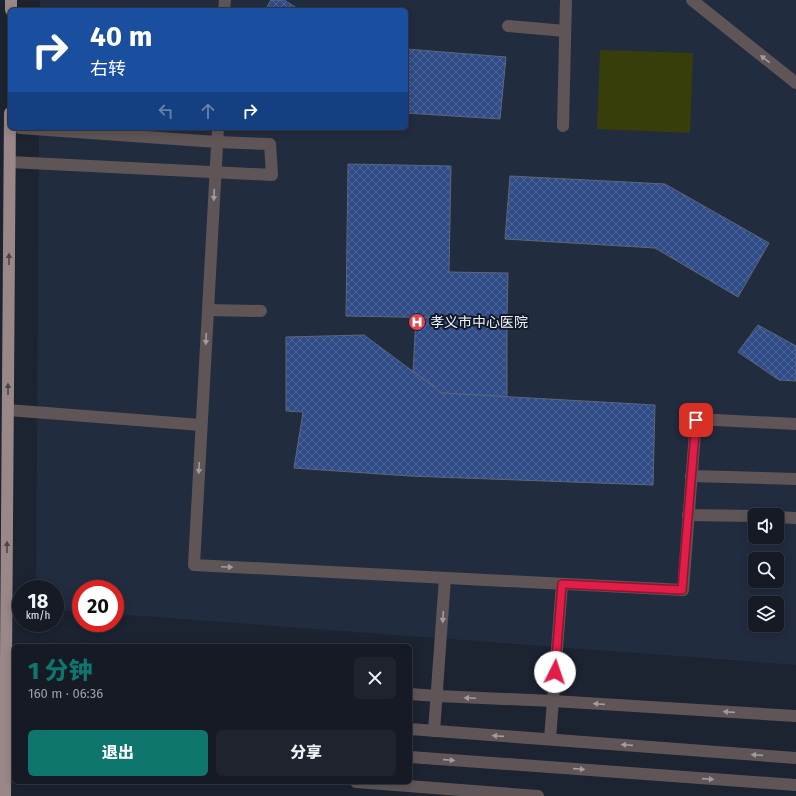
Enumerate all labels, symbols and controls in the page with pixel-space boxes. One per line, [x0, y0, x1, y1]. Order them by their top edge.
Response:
text: 40 m [90, 20, 153, 53]
icon: right [24, 24, 76, 76]
one-way arrow [760, 54, 771, 63]
text: 右转 [90, 58, 126, 80]
icon: left [155, 100, 177, 122]
icon: ahead [197, 100, 219, 122]
icon: right [239, 100, 261, 122]
one-way arrow [211, 189, 217, 202]
one-way arrow [6, 252, 12, 265]
hospital icon: 孝义市中心医院 [407, 312, 427, 332]
place label: 孝义市中心医院 [430, 314, 528, 331]
one-way arrow [203, 333, 210, 345]
one-way arrow [5, 382, 11, 395]
pin [679, 403, 713, 437]
icon: arrive [685, 409, 707, 431]
one-way arrow [196, 462, 202, 475]
map controls [748, 508, 784, 632]
button: sound [748, 508, 784, 544]
one-way arrow [4, 540, 10, 553]
button: search [748, 552, 784, 588]
one-way arrow [221, 563, 233, 570]
speed limit sign: 20 [72, 580, 124, 632]
text: 18 [28, 589, 48, 613]
button: layers [748, 596, 784, 632]
text: km/h [26, 610, 50, 622]
one-way arrow [439, 611, 446, 623]
position arrow [534, 651, 576, 693]
text: 1 分钟 [28, 657, 93, 685]
button: close [354, 657, 396, 699]
text: 160 m · 06:36 [28, 686, 103, 701]
one-way arrow [464, 694, 476, 701]
one-way arrow [593, 700, 605, 707]
one-way arrow [722, 709, 735, 715]
button: 退出 [28, 730, 208, 776]
button: 分享 [216, 730, 396, 776]
one-way arrow [492, 732, 504, 739]
one-way arrow [621, 742, 633, 749]
one-way arrow [751, 752, 763, 759]
one-way arrow [443, 756, 455, 763]
one-way arrow [573, 766, 585, 773]
one-way arrow [702, 775, 714, 782]

